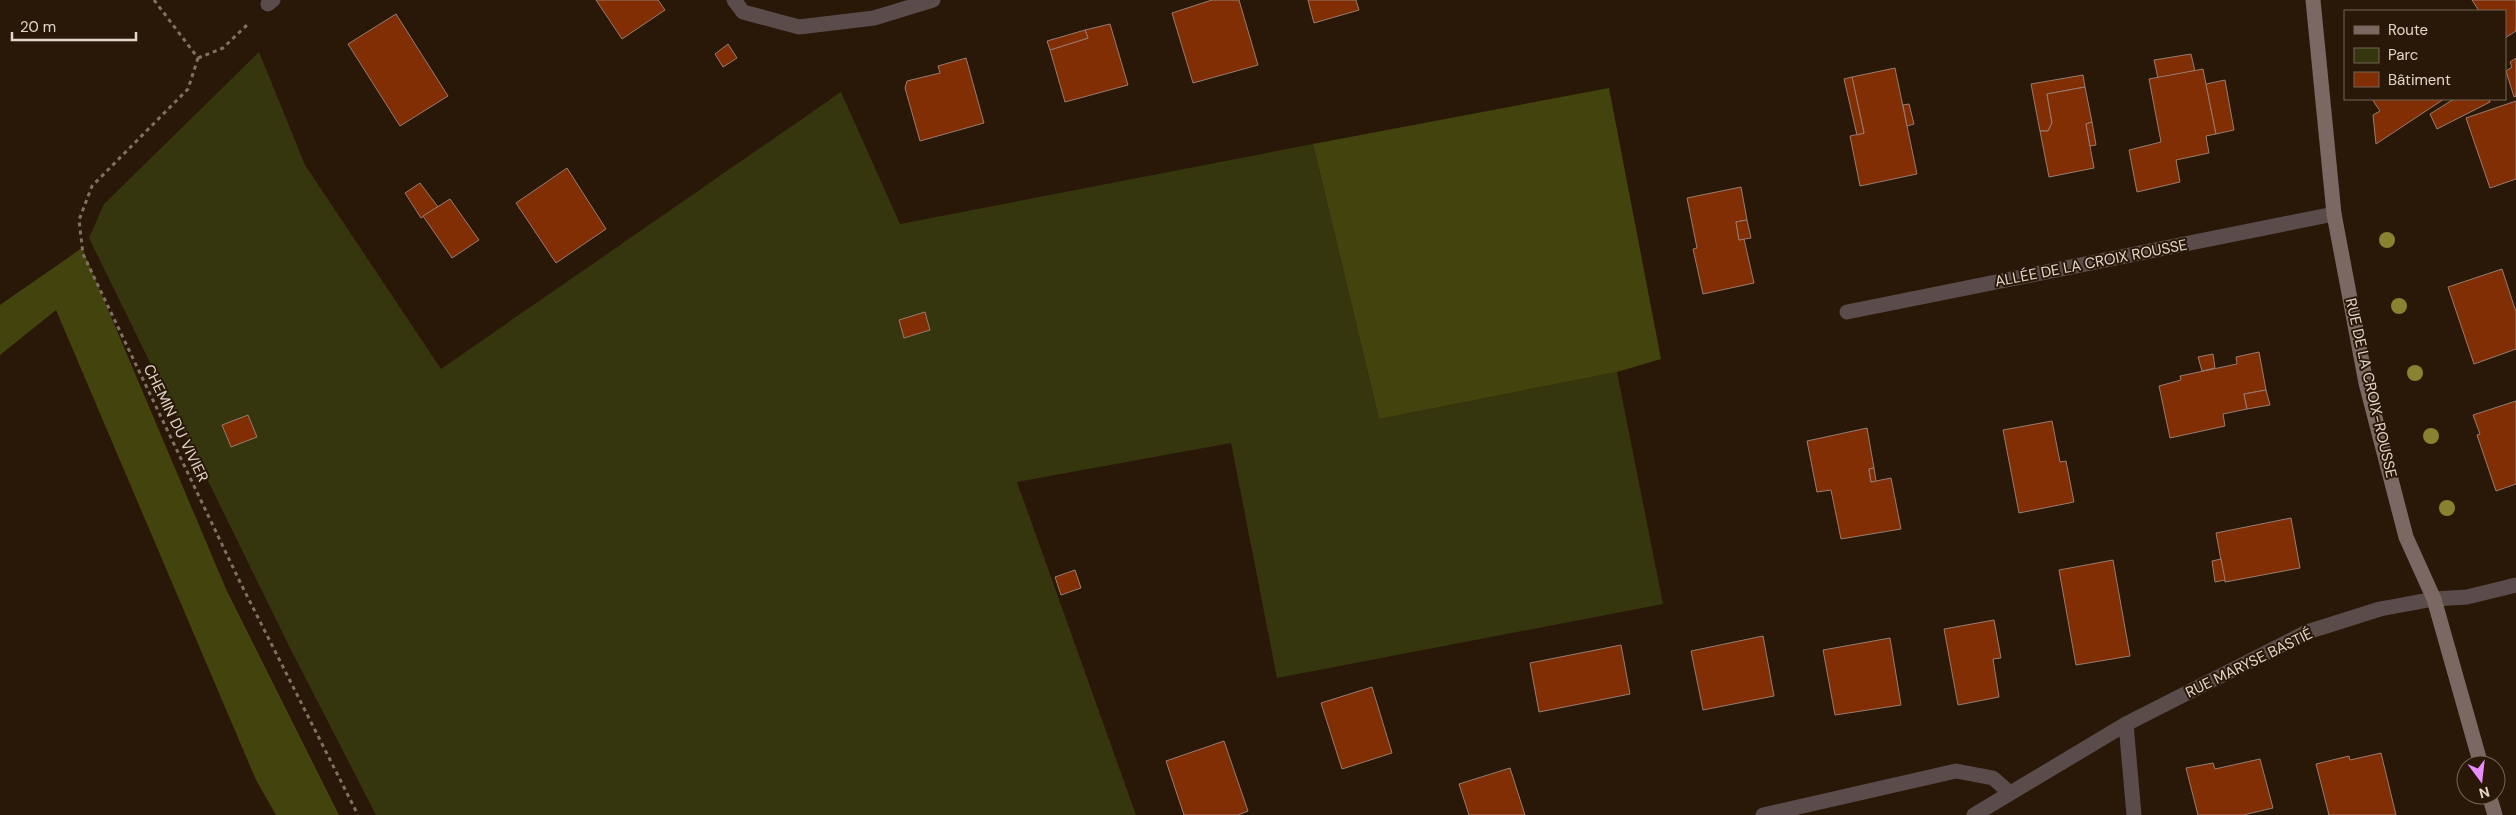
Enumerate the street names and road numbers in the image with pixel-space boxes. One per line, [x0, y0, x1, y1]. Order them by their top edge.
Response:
street label: ALLÉE DE LA CROIX ROUSSE [1993, 235, 2189, 291]
street label: RUE DE LA CROIX-ROUSSE [2341, 296, 2401, 480]
street label: CHEMIN DU VIVIER [139, 361, 213, 485]
street label: RUE MARYSE BASTIÉ [2182, 624, 2316, 702]

